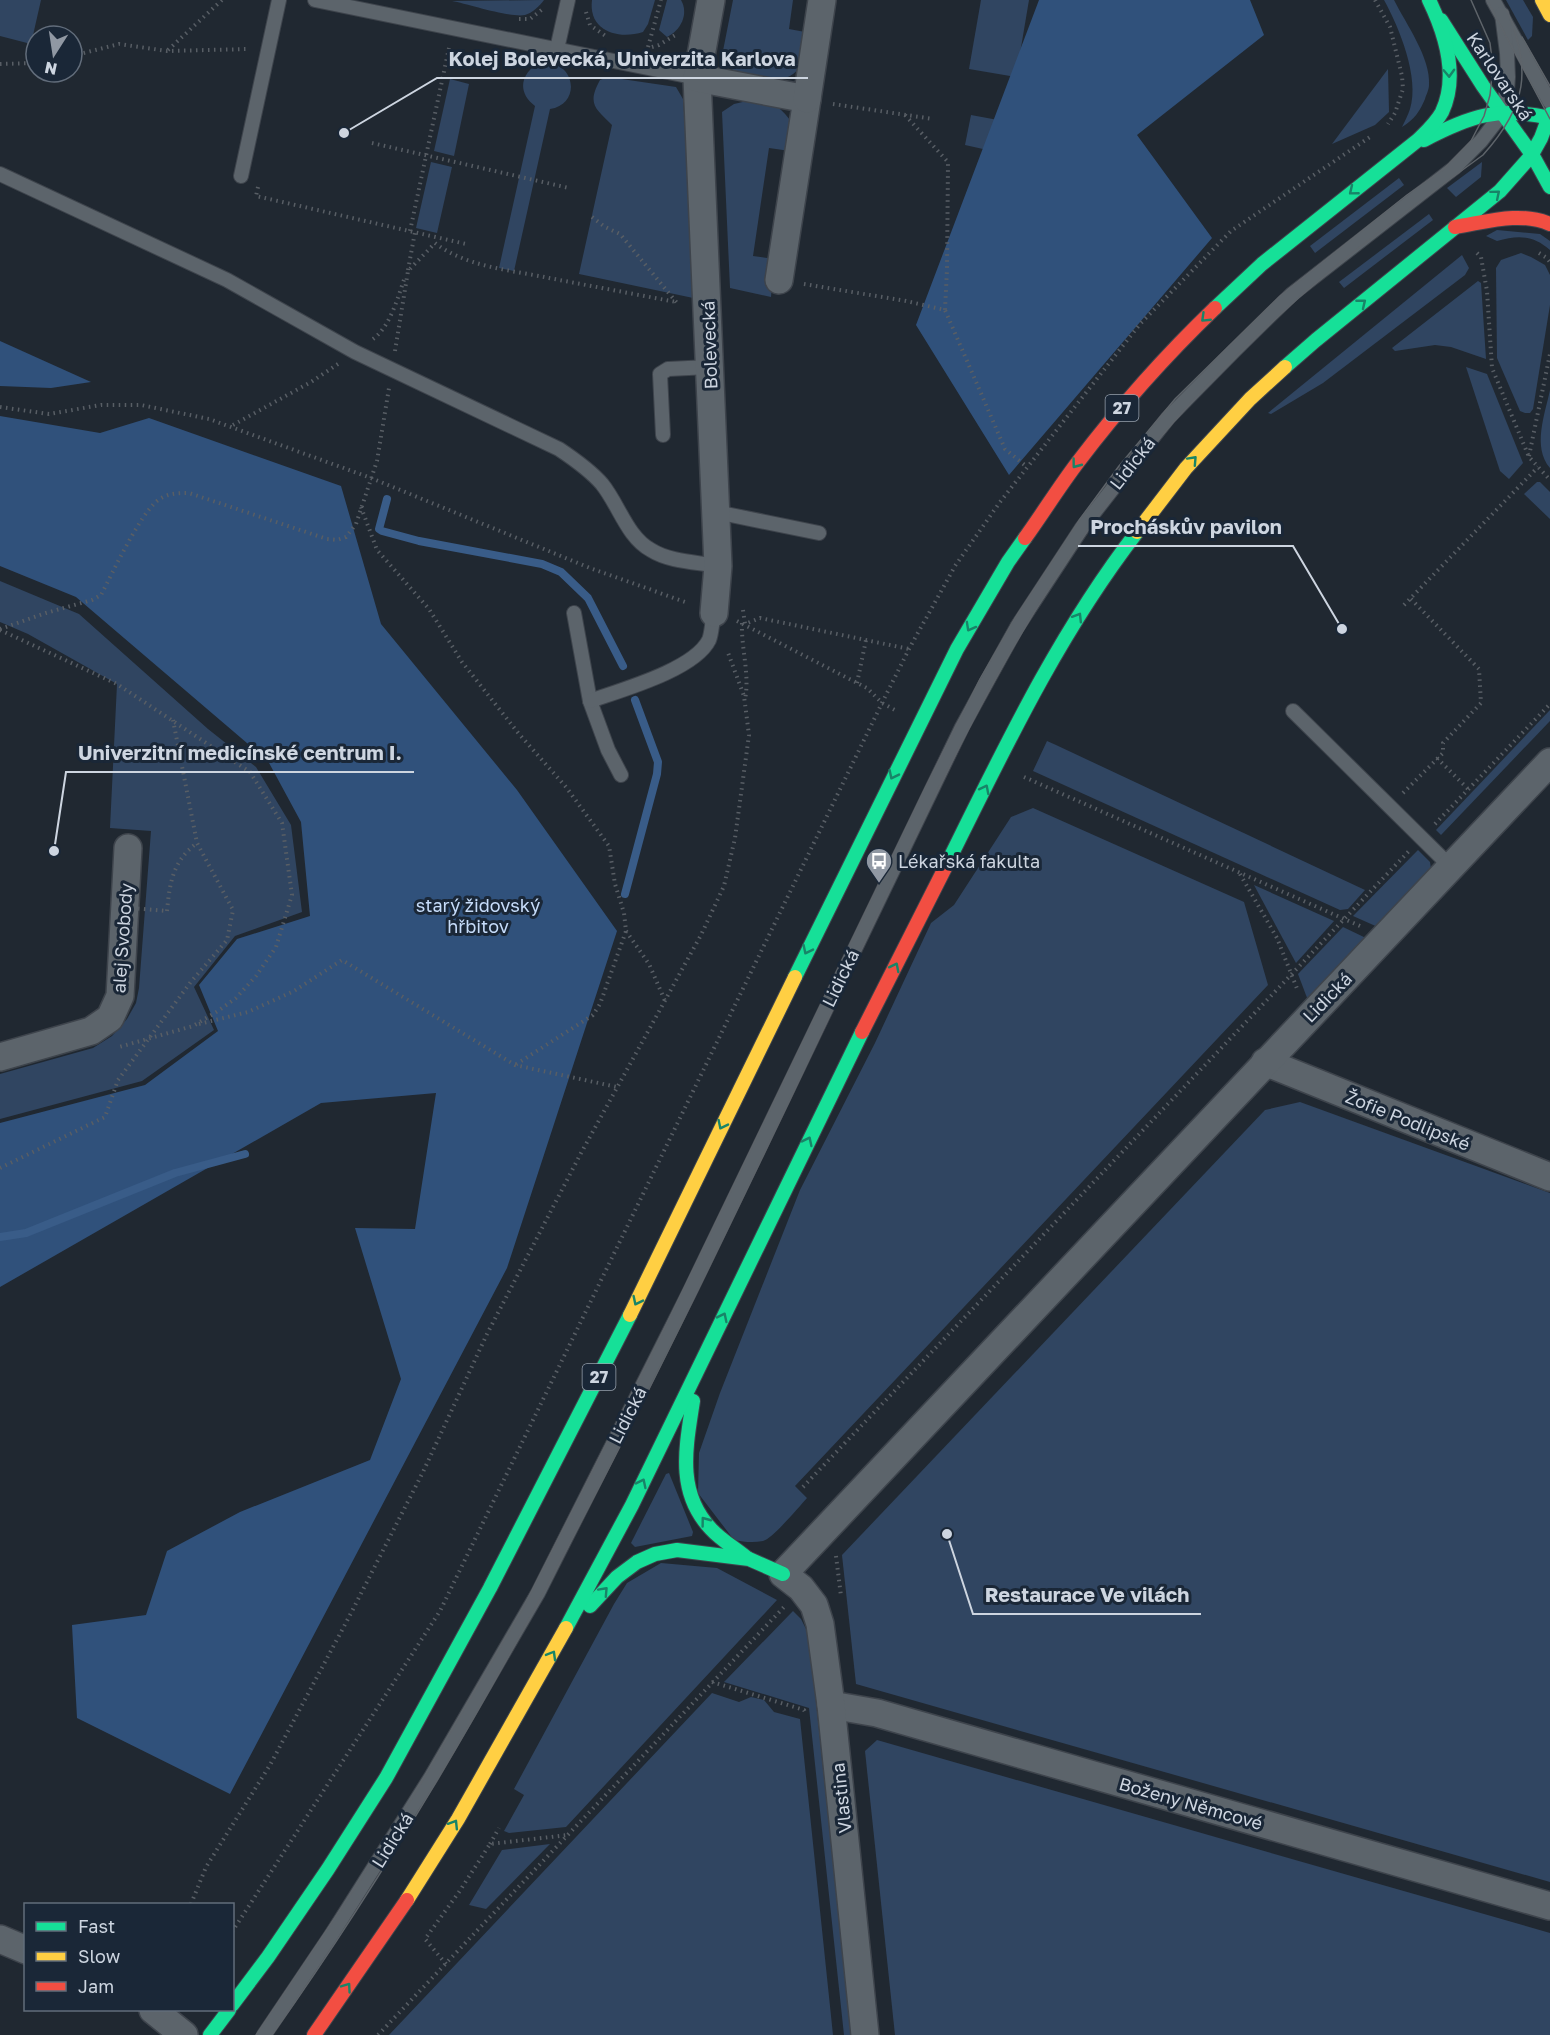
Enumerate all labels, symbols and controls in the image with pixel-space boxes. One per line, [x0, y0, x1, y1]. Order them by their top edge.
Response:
north arrow [24, 24, 84, 84]
street label: Karlovarská [1462, 28, 1538, 124]
callout: Kolej Bolevecká, Univerzita Karlova [437, 40, 808, 78]
text: Kolej Bolevecká, Univerzita Karlova [448, 46, 796, 70]
text: N [43, 58, 59, 80]
one-way arrow [1442, 68, 1455, 77]
one-way arrow [1349, 183, 1360, 194]
one-way arrow [1489, 191, 1500, 202]
street label: Bolevecká [696, 300, 722, 390]
one-way arrow [1355, 300, 1366, 311]
one-way arrow [1202, 311, 1212, 322]
road number: 27 [1106, 395, 1138, 421]
street label: Lidická [1105, 432, 1159, 494]
one-way arrow [1186, 456, 1197, 467]
one-way arrow [1073, 458, 1084, 469]
callout: Procháskův pavilon [1078, 508, 1293, 546]
text: Procháskův pavilon [1090, 514, 1282, 538]
one-way arrow [1070, 613, 1082, 623]
one-way arrow [965, 621, 977, 631]
callout: Univerzitní medicínské centrum I. [66, 734, 414, 772]
text: Univerzitní medicínské centrum I. [78, 740, 402, 764]
one-way arrow [889, 769, 901, 780]
one-way arrow [978, 784, 989, 795]
bus stop icon: Lékařská fakulta [864, 846, 894, 884]
place label: Lékařská fakulta [898, 850, 1040, 872]
street label: alej Svobody [107, 882, 137, 994]
park label: starý židovský hřbitov [416, 894, 540, 937]
one-way arrow [803, 944, 815, 955]
street label: Lidická [817, 946, 863, 1010]
one-way arrow [888, 962, 899, 973]
street label: Lidická [1298, 967, 1356, 1027]
street label: Žofie Podlipské [1343, 1085, 1473, 1155]
one-way arrow [717, 1119, 729, 1130]
one-way arrow [801, 1137, 813, 1148]
one-way arrow [632, 1294, 644, 1305]
one-way arrow [716, 1312, 727, 1323]
road number: 27 [582, 1364, 616, 1390]
street label: Lidická [603, 1383, 651, 1447]
one-way arrow [635, 1478, 647, 1489]
one-way arrow [702, 1516, 713, 1527]
callout: Restaurace Ve vilách [973, 1576, 1201, 1614]
text: Restaurace Ve vilách [985, 1582, 1189, 1606]
one-way arrow [597, 1587, 608, 1598]
one-way arrow [544, 1651, 556, 1661]
street label: Vlastina [826, 1762, 856, 1834]
street label: Boženy Němcové [1117, 1772, 1265, 1834]
street label: Lidická [367, 1808, 417, 1872]
one-way arrow [447, 1820, 459, 1830]
legend [24, 1903, 234, 2011]
text: Fast [78, 1915, 115, 1937]
text: Slow [78, 1945, 121, 1967]
text: Jam [78, 1975, 114, 1997]
one-way arrow [340, 1983, 351, 1994]

